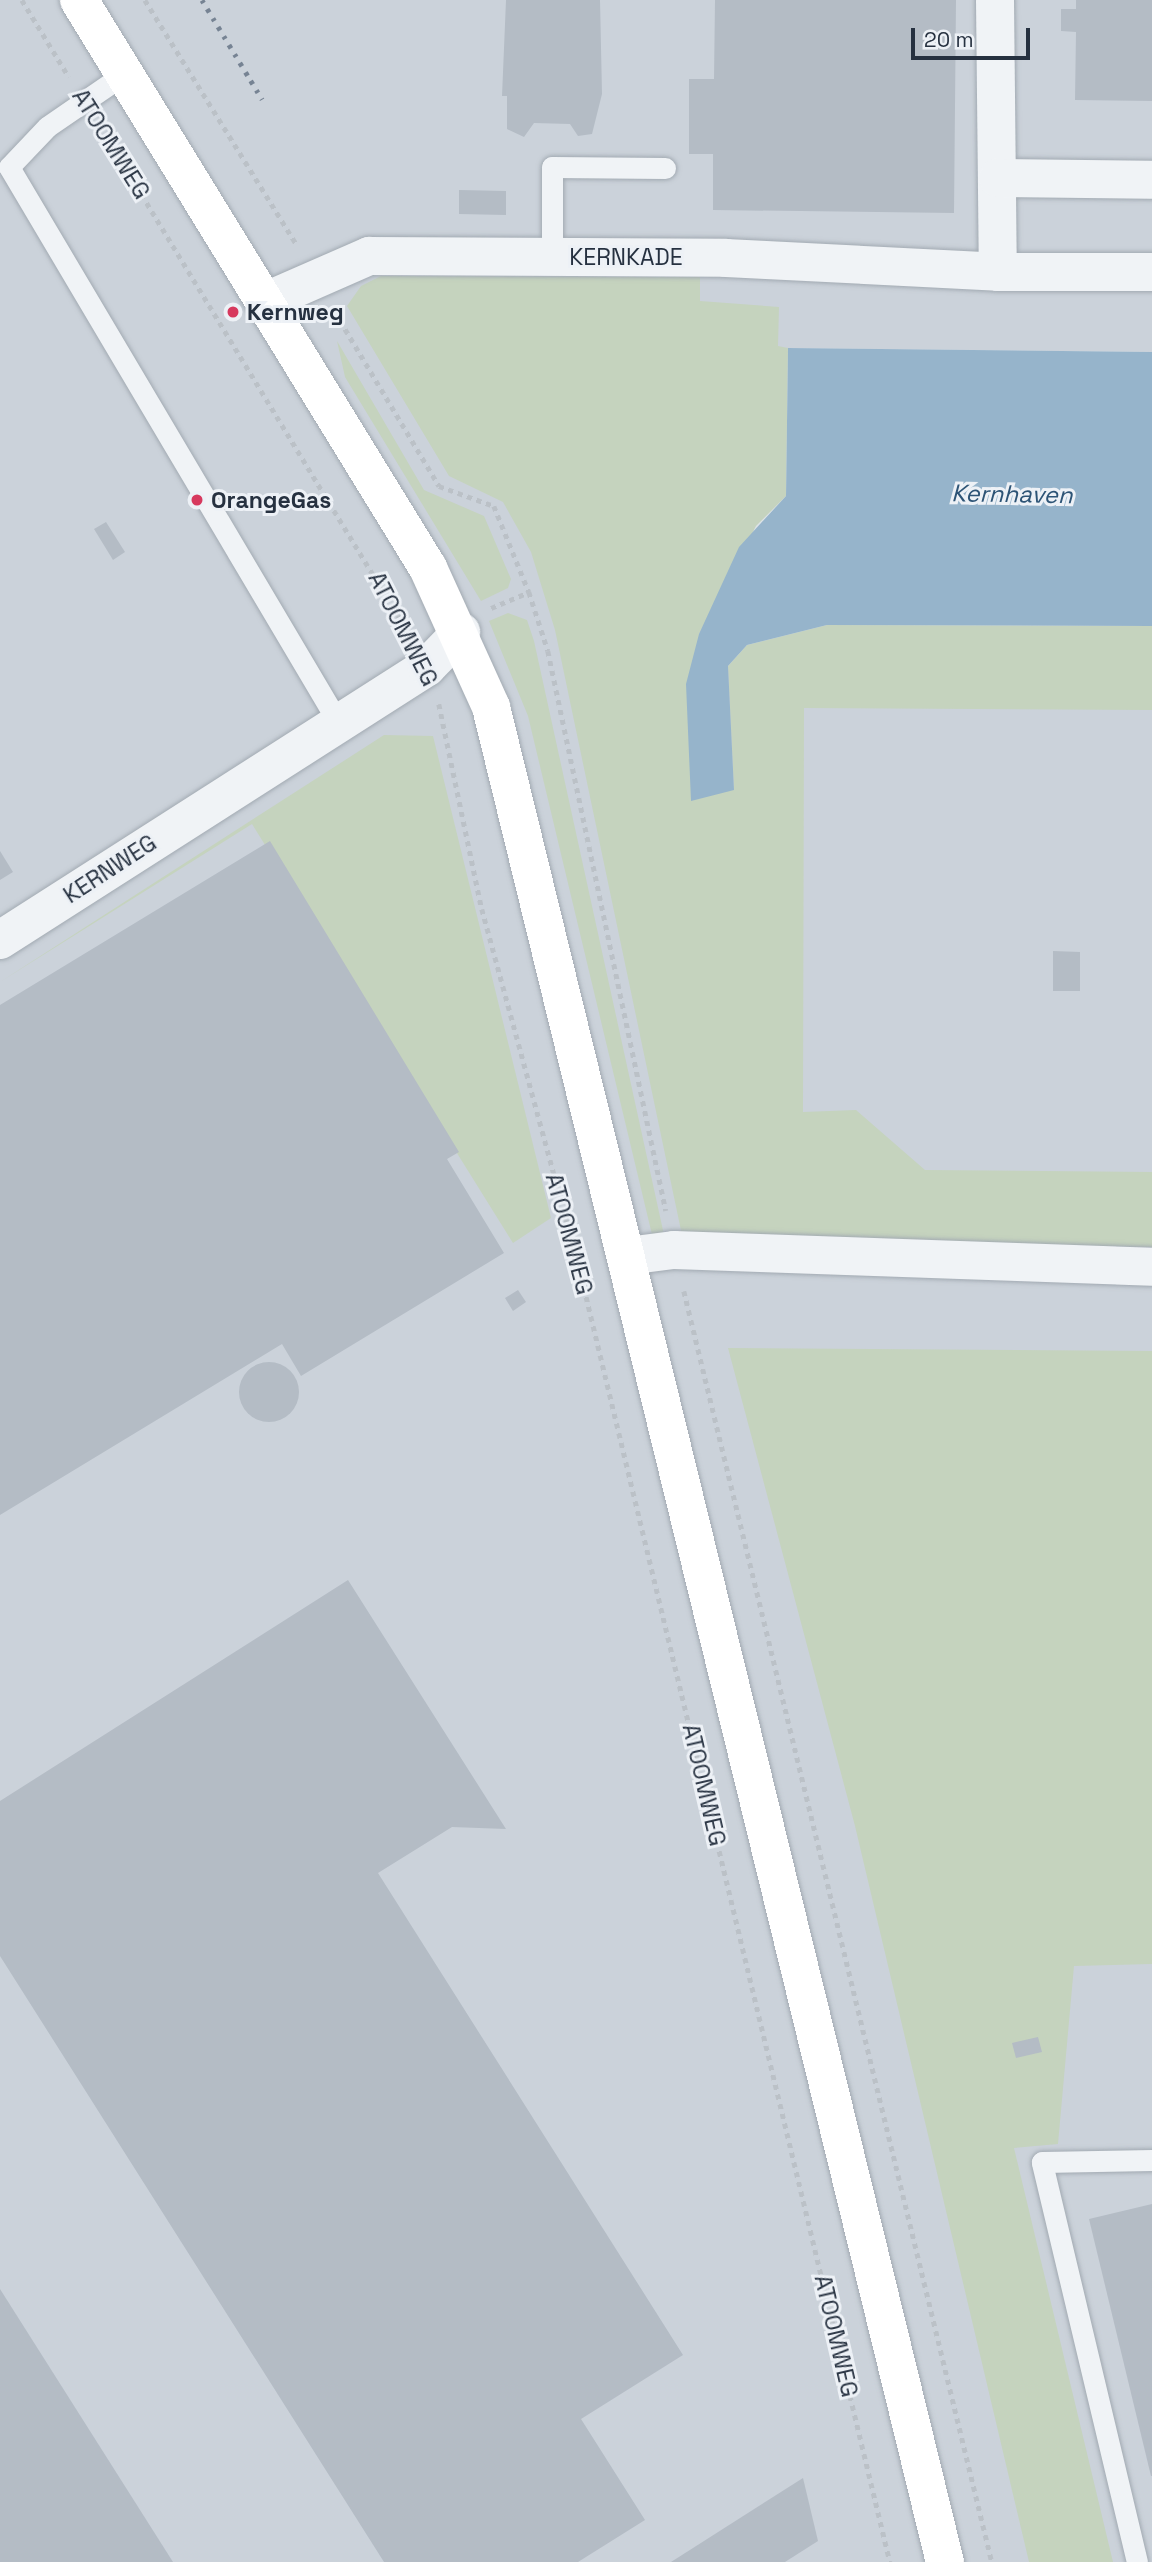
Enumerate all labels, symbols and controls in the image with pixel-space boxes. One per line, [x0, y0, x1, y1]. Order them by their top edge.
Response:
scale bar [914, 14, 1033, 58]
text: 20 m [924, 26, 974, 53]
street label: ATOOMWEG [66, 84, 156, 204]
street label: KERNKADE [569, 243, 683, 271]
place label: Kernweg [247, 298, 344, 326]
marker: Kernweg [225, 304, 241, 320]
water label: Kernhaven [951, 479, 1073, 509]
place label: OrangeGas [211, 486, 331, 514]
marker: OrangeGas [189, 492, 205, 508]
street label: ATOOMWEG [362, 567, 444, 691]
street label: KERNWEG [58, 829, 162, 909]
street label: ATOOMWEG [540, 1170, 598, 1298]
street label: ATOOMWEG [677, 1721, 731, 1849]
street label: ATOOMWEG [809, 2272, 863, 2400]

